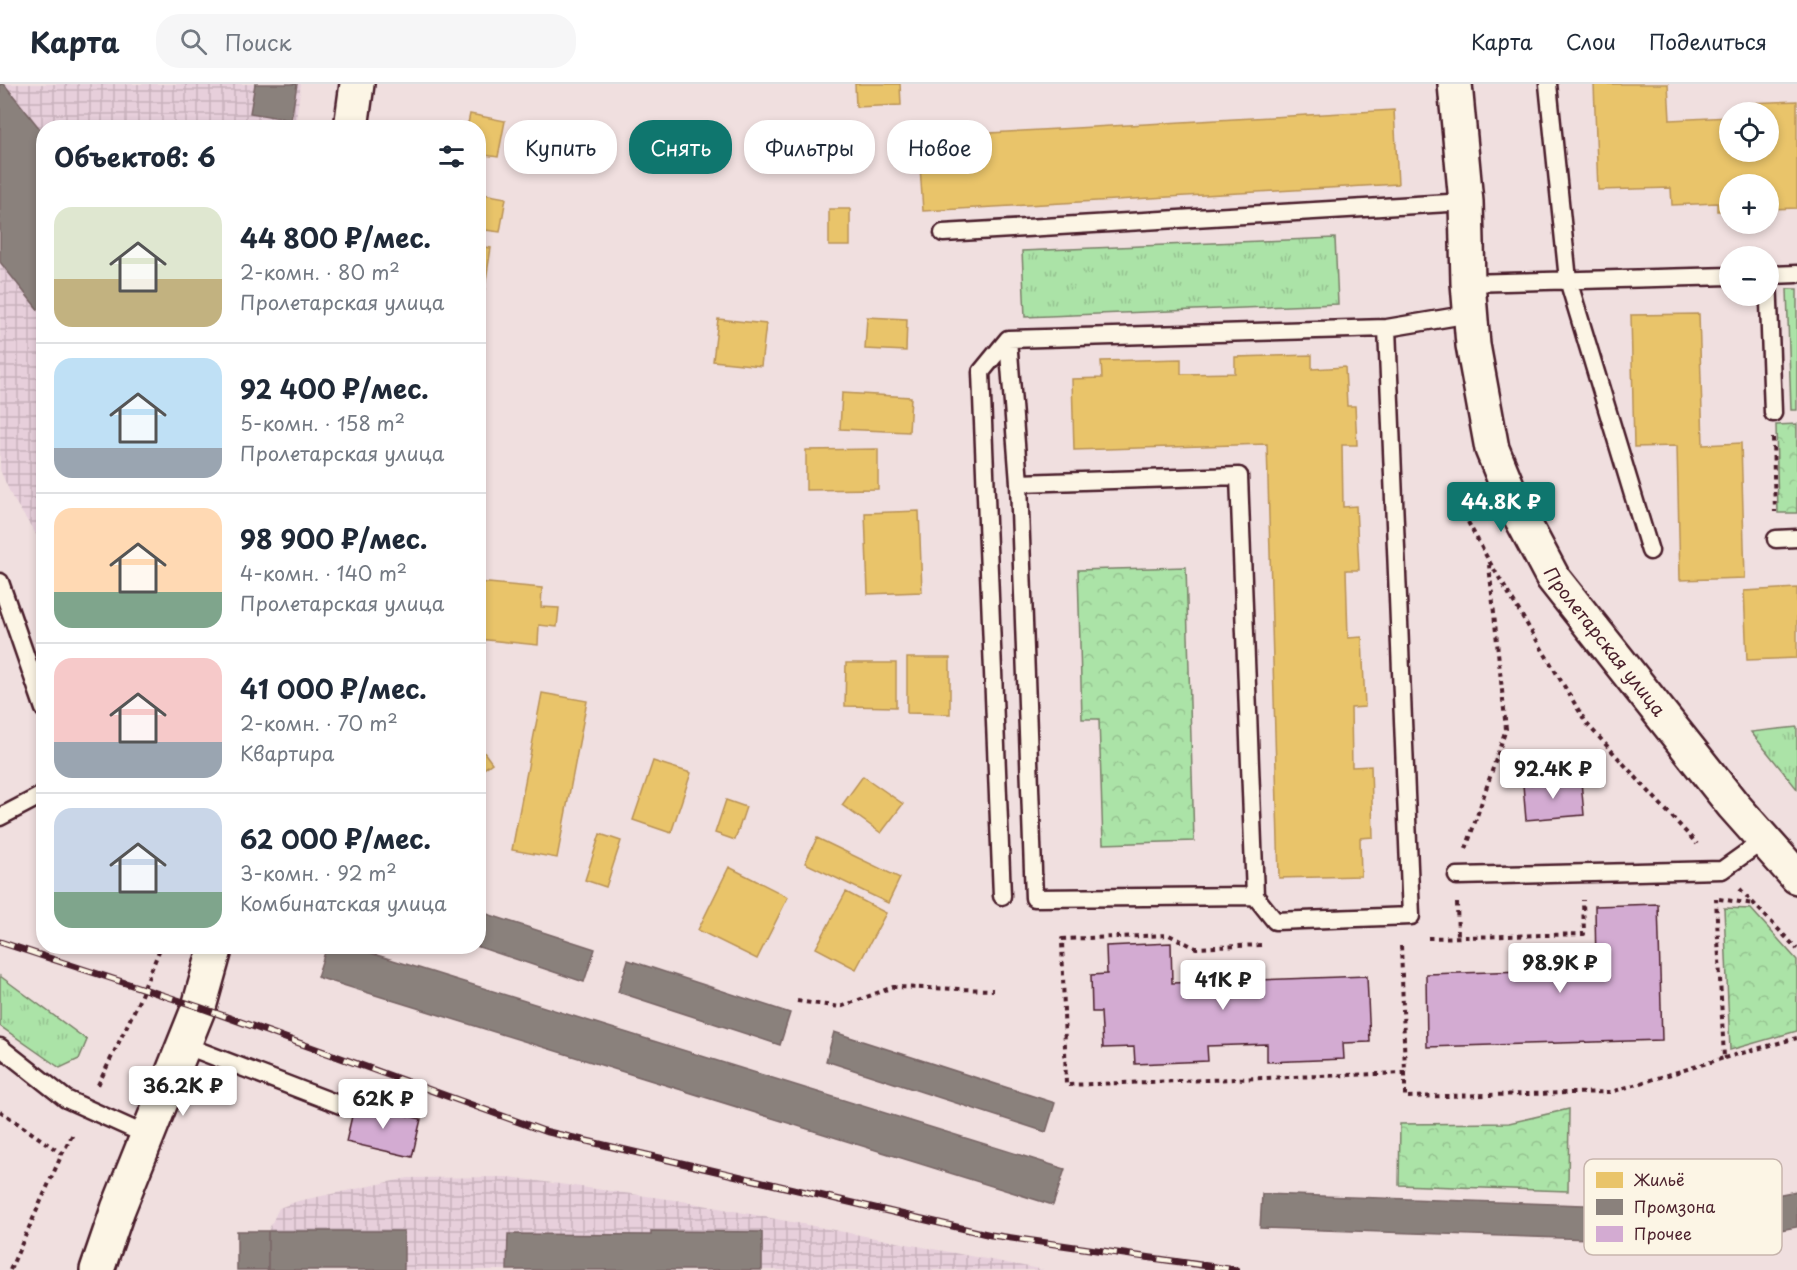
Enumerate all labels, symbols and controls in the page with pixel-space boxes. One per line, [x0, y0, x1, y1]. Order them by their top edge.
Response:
search box [156, 14, 576, 68]
text: Карта [30, 20, 120, 63]
icon: search [177, 25, 210, 58]
text: Поиск [225, 25, 292, 58]
text: Карта [1471, 25, 1533, 57]
text: Слои [1566, 25, 1616, 57]
text: Поделиться [1649, 25, 1767, 57]
map controls [1719, 102, 1779, 306]
button: locate [1719, 102, 1779, 162]
chip: Купить [504, 120, 617, 174]
chip: Снять [629, 120, 732, 174]
chip: Фильтры [744, 120, 875, 174]
chip: Новое [887, 120, 992, 174]
text: Объектов: 6 [54, 137, 216, 176]
icon: filters [435, 140, 468, 173]
button: + [1719, 174, 1779, 234]
text: 44 800 ₽/мес. [240, 218, 431, 257]
icon: home [102, 231, 174, 303]
button: − [1719, 246, 1779, 306]
text: 2-комн. · 80 m² [240, 257, 400, 287]
text: Пролетарская улица [240, 287, 444, 317]
text: 92 400 ₽/мес. [240, 369, 429, 408]
icon: home [102, 382, 174, 454]
text: 5-комн. · 158 m² [240, 408, 405, 438]
text: Пролетарская улица [240, 438, 444, 468]
pin: 44.8K ₽ [1446, 482, 1556, 533]
text: 44.8K ₽ [1461, 486, 1541, 516]
text: 98 900 ₽/мес. [240, 519, 427, 558]
icon: home [102, 532, 174, 604]
text: 4-комн. · 140 m² [240, 558, 407, 588]
street label: Пролетарская улица [1538, 562, 1673, 722]
text: Пролетарская улица [240, 588, 444, 618]
text: 41 000 ₽/мес. [240, 669, 427, 708]
icon: home [102, 682, 174, 754]
text: 2-комн. · 70 m² [240, 708, 398, 738]
text: Квартира [240, 738, 334, 768]
pin: 92.4K ₽ [1498, 749, 1608, 800]
text: 92.4K ₽ [1514, 753, 1592, 783]
text: 62 000 ₽/мес. [240, 819, 431, 858]
icon: home [102, 832, 174, 904]
text: 3-комн. · 92 m² [240, 858, 397, 888]
text: Комбинатская улица [240, 888, 447, 918]
pin: 98.9K ₽ [1505, 943, 1615, 994]
text: 98.9K ₽ [1522, 947, 1598, 977]
pin: 41K ₽ [1181, 960, 1265, 1011]
text: 41K ₽ [1194, 964, 1252, 994]
pin: 36.2K ₽ [128, 1066, 238, 1117]
text: 36.2K ₽ [143, 1070, 223, 1100]
pin: 62K ₽ [341, 1079, 425, 1130]
text: 62K ₽ [352, 1083, 414, 1113]
legend [1584, 1159, 1782, 1255]
text: Жильё [1633, 1167, 1684, 1191]
text: Промзона [1634, 1194, 1715, 1218]
text: Прочее [1634, 1221, 1692, 1245]

